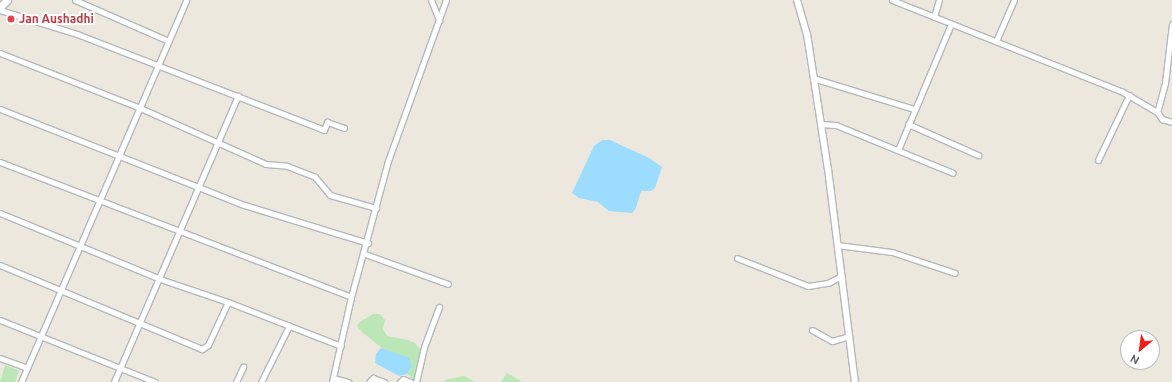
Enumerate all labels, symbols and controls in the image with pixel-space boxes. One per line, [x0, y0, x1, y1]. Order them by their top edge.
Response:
place label: Jan Aushadhi [19, 12, 94, 26]
marker: Jan Aushadhi [6, 14, 16, 24]
north arrow [1120, 330, 1160, 370]
text: N [1128, 352, 1141, 367]

